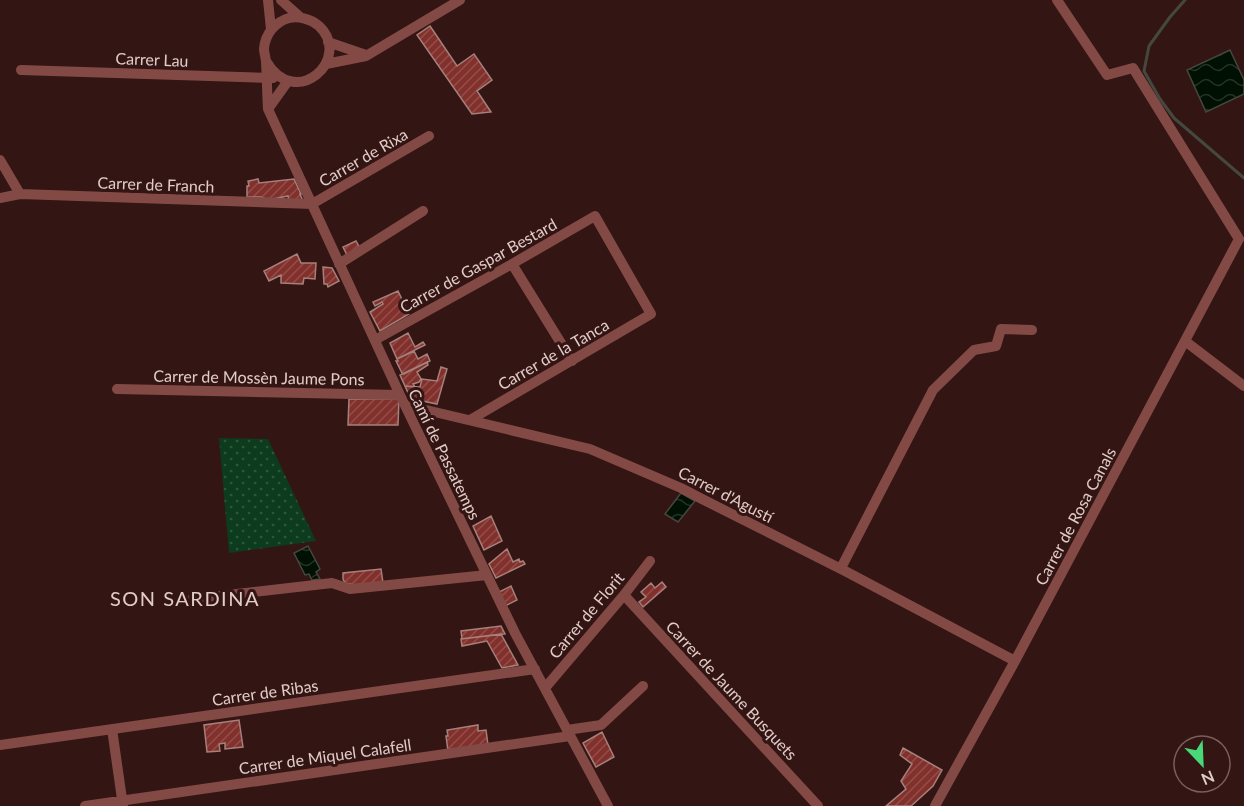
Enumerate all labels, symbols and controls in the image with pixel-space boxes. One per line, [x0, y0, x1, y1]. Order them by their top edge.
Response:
street label: Carrer Lau [115, 48, 189, 70]
street label: Carrer de Rixa [315, 124, 411, 190]
street label: Carrer de Franch [97, 172, 215, 196]
street label: Carrer de Gaspar Bestard [396, 214, 560, 316]
street label: Carrer de la Tanca [494, 315, 612, 393]
street label: Carrer de Mossèn Jaume Pons [153, 366, 365, 388]
street label: Camí de Passatemps [405, 385, 485, 523]
street label: Carrer de Rosa Canals [1031, 444, 1119, 588]
street label: Carrer d'Agustí [675, 462, 778, 527]
street label: Carrer de Florit [544, 568, 628, 662]
district label: SON SARDINA [110, 586, 260, 610]
street label: Carrer de Jaume Busquets [663, 617, 801, 763]
street label: Carrer de Ribas [211, 675, 319, 709]
street label: Carrer de Miquel Calafell [238, 734, 412, 778]
north arrow [1172, 734, 1232, 794]
text: N [1199, 767, 1217, 789]

